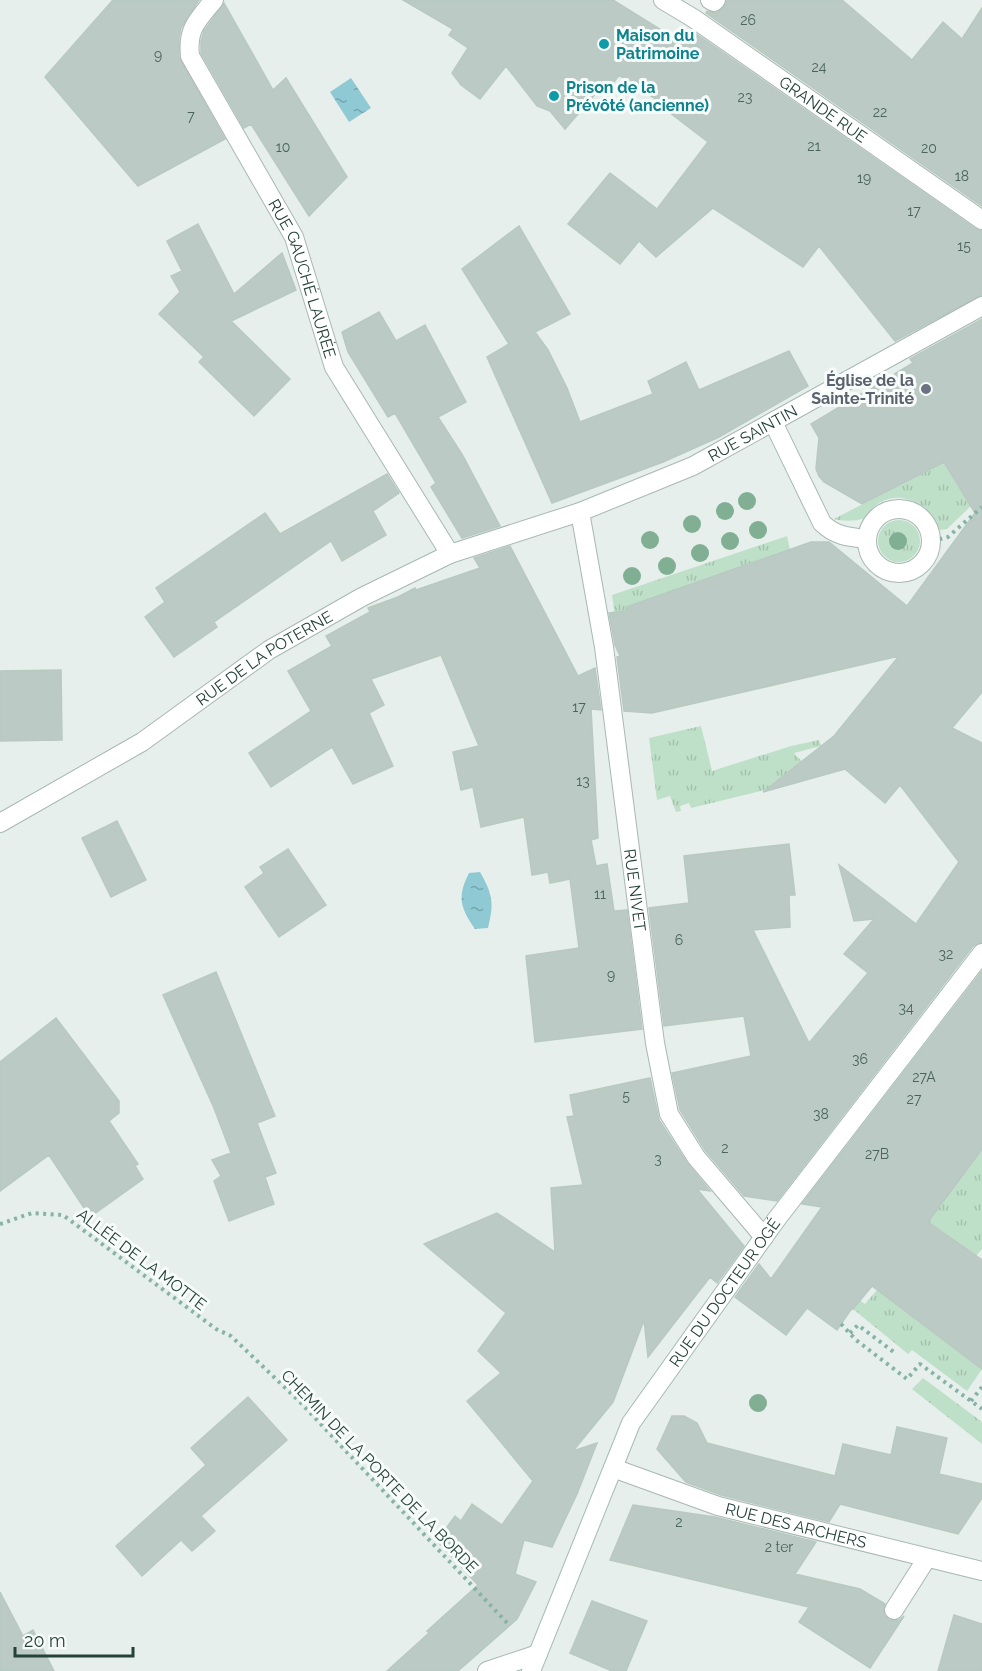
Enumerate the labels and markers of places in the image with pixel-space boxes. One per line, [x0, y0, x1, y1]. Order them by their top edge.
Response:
place label: Maison du Patrimoine [616, 26, 700, 63]
marker: Maison du Patrimoine [597, 37, 611, 51]
place label: Prison de la Prévôté (ancienne) [566, 78, 709, 115]
marker: Prison de la Prévôté (ancienne) [547, 89, 561, 103]
place label: Église de la Sainte-Trinité [811, 370, 914, 408]
marker: Église de la Sainte-Trinité [919, 382, 933, 396]

